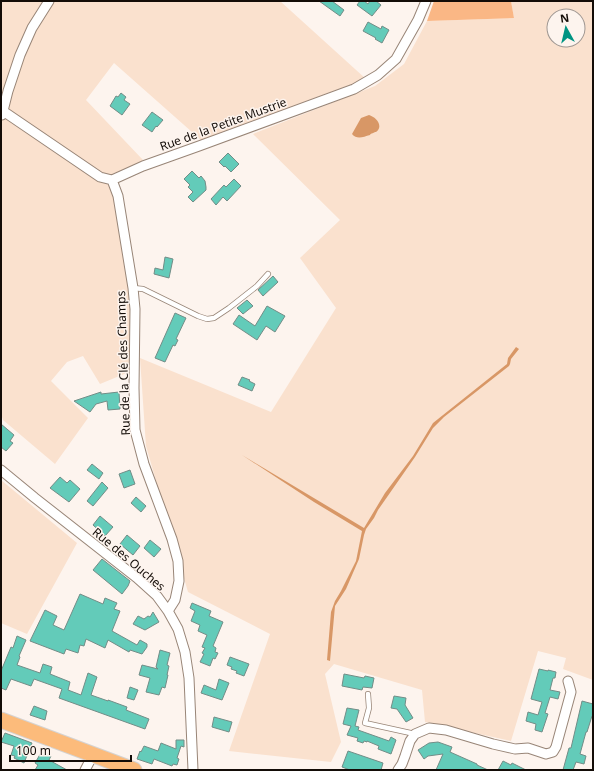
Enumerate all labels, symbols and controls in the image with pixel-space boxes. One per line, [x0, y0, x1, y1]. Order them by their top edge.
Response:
north arrow [546, 8, 586, 48]
text: N [559, 10, 570, 26]
street label: Rue de la Petite Mustrie [157, 93, 289, 155]
street label: Rue de la Clé des Champs [112, 290, 134, 436]
street label: Rue des Ouches [89, 523, 169, 595]
scale bar [10, 737, 131, 763]
text: 100 m [16, 742, 51, 759]

